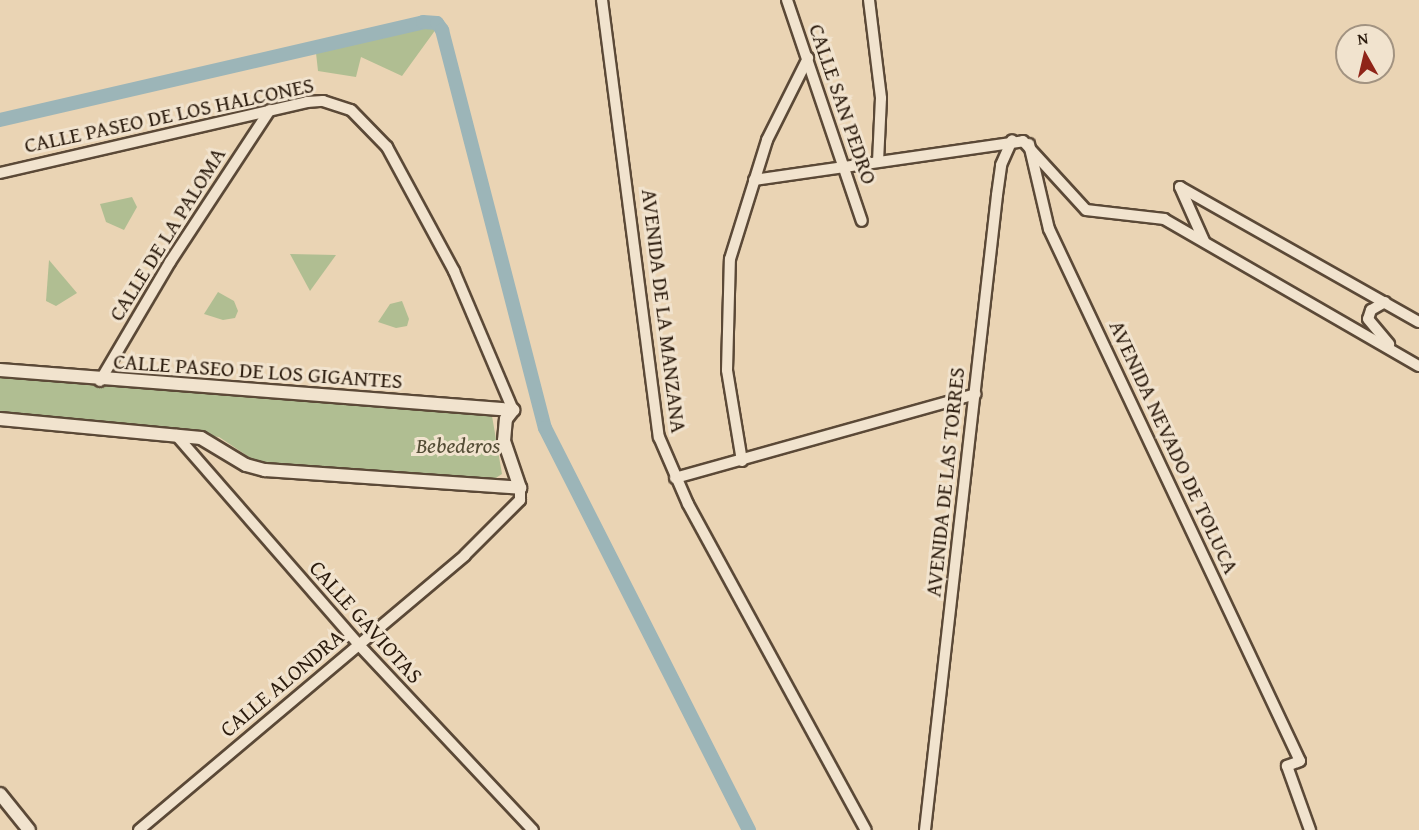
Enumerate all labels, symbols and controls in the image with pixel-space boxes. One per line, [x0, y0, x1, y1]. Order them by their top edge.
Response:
street label: CALLE SAN PEDRO [803, 20, 883, 188]
north arrow [1335, 24, 1395, 84]
text: N [1356, 26, 1370, 51]
street label: CALLE PASEO DE LOS HALCONES [22, 71, 316, 159]
street label: CALLE DE LA PALOMA [103, 142, 231, 326]
street label: AVENIDA DE LA MANZANA [636, 187, 692, 435]
street label: AVENIDA NEVADO DE TOLUCA [1104, 316, 1244, 578]
street label: CALLE PASEO DE LOS GIGANTES [113, 348, 403, 394]
street label: AVENIDA DE LAS TORRES [920, 366, 970, 598]
park label: Bebederos [416, 433, 500, 459]
street label: CALLE GAVIOTAS [304, 555, 428, 689]
street label: CALLE ALONDRA [215, 624, 349, 742]

